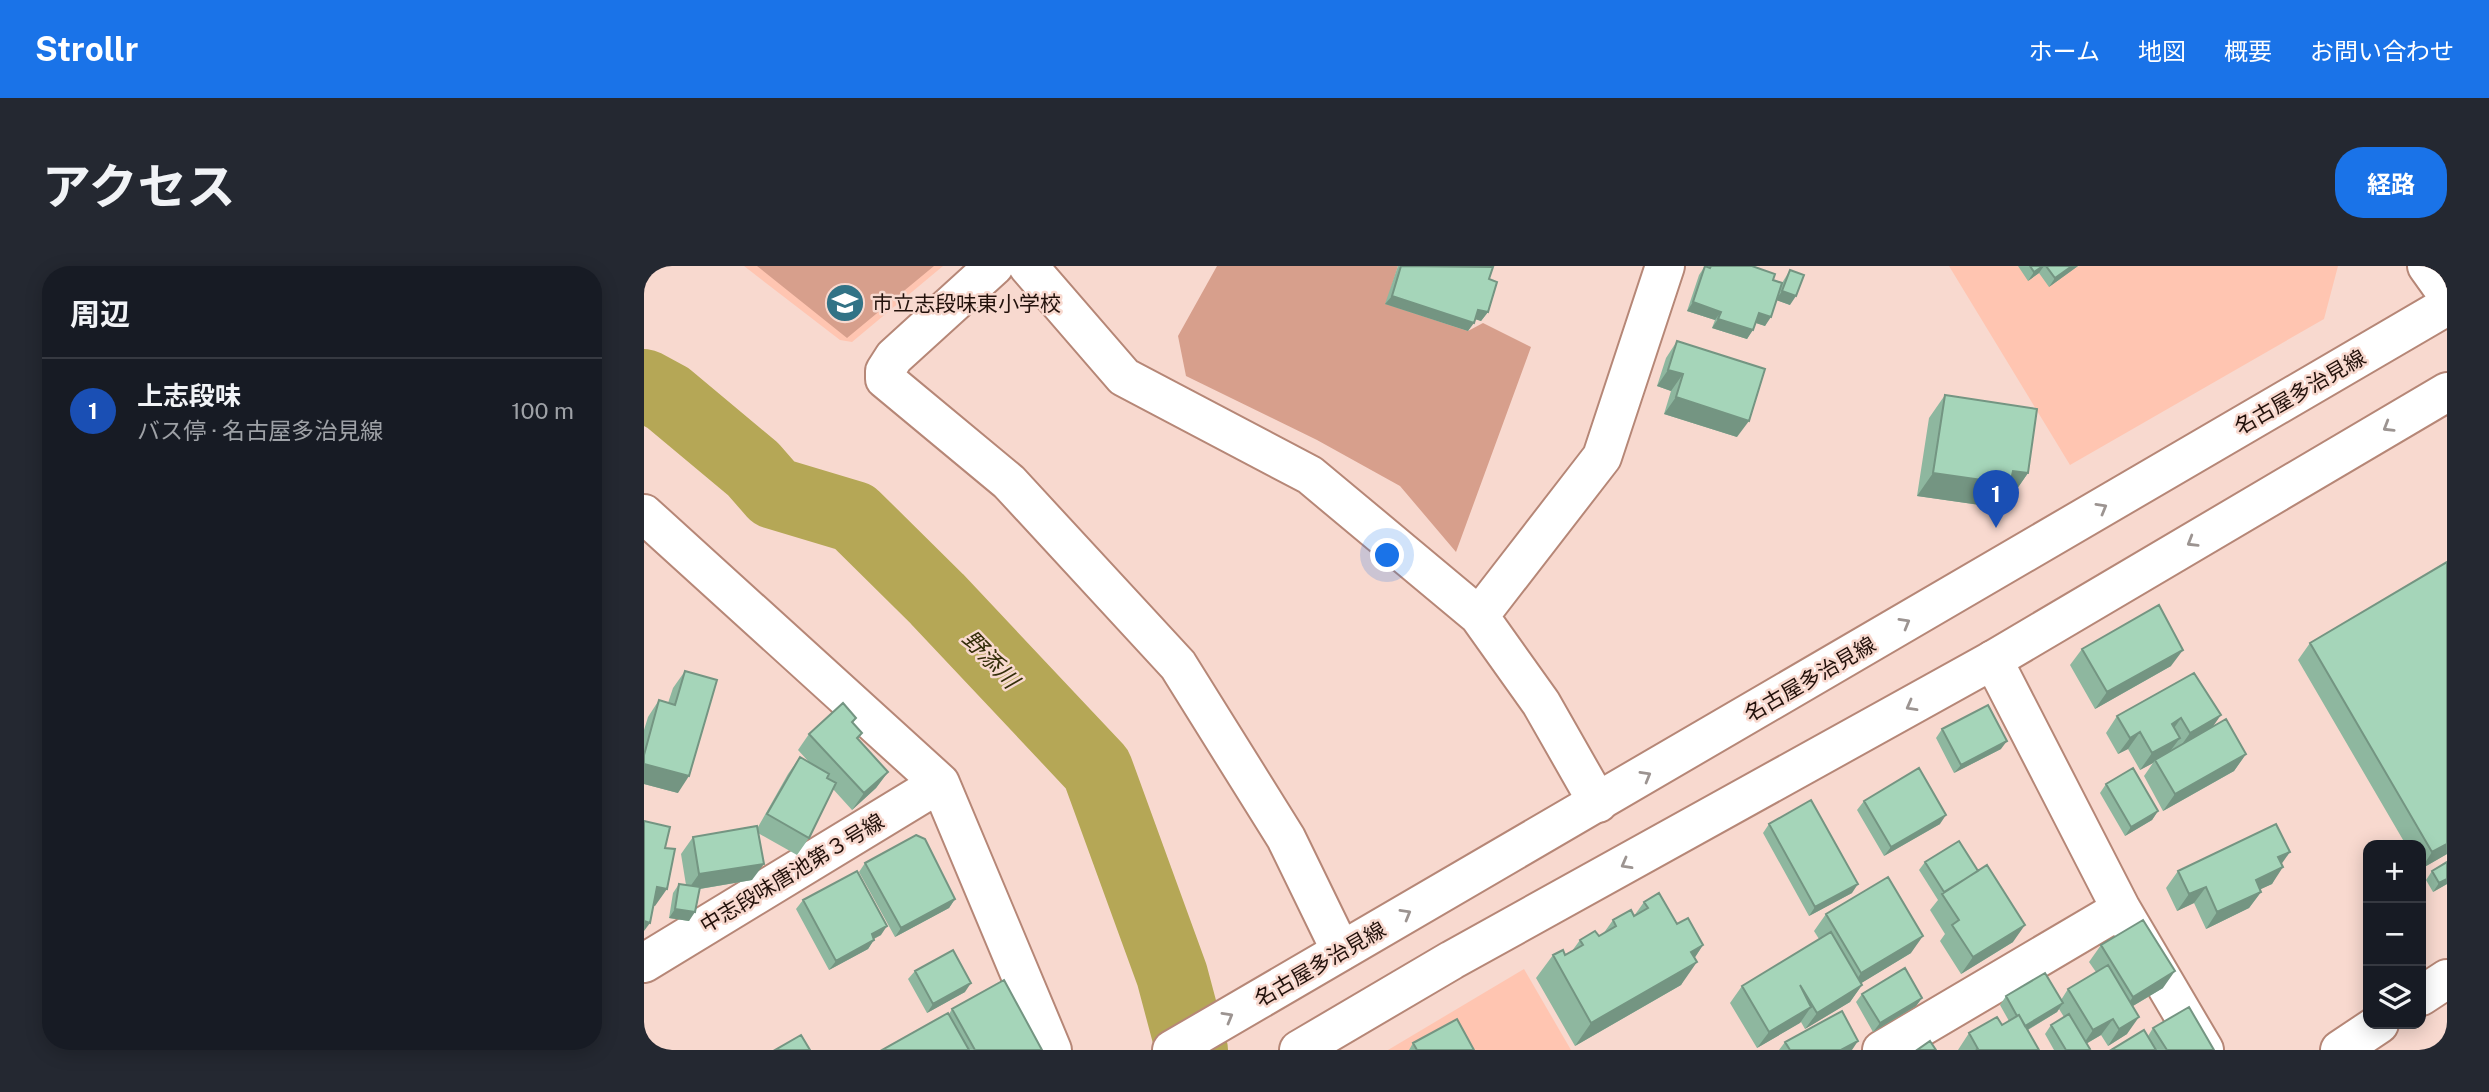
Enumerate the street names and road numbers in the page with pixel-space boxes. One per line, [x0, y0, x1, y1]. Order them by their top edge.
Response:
street label: 名古屋多治見線 [2230, 344, 2370, 440]
street label: 名古屋多治見線 [1740, 631, 1880, 727]
street label: 中志段味唐池第３号線 [696, 808, 888, 938]
street label: 名古屋多治見線 [1250, 916, 1390, 1012]

